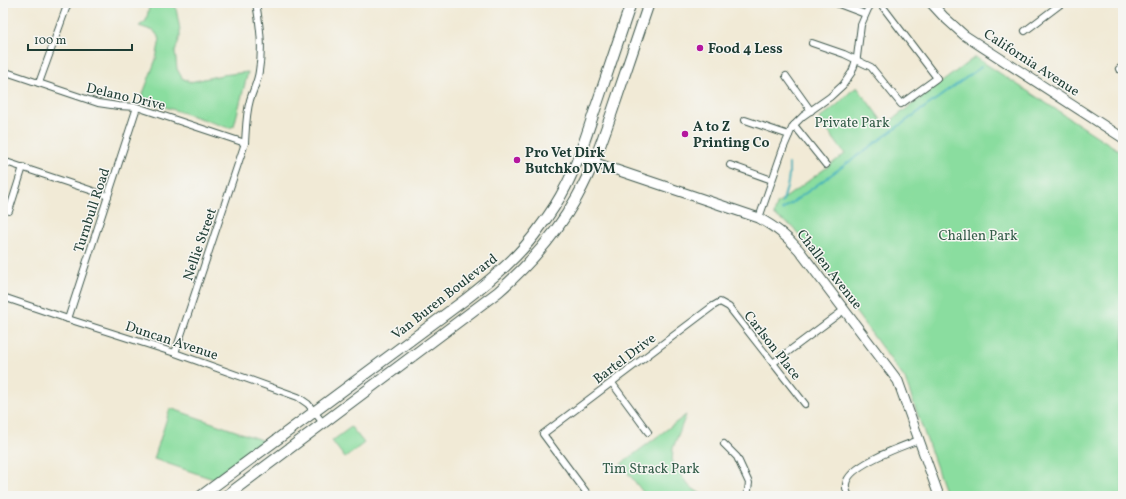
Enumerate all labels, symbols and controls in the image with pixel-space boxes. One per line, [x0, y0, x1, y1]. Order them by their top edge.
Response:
street label: California Avenue [980, 25, 1083, 102]
scale bar [28, 26, 132, 52]
text: 100 m [34, 33, 67, 49]
place label: Food 4 Less [708, 40, 783, 59]
marker: Food 4 Less [695, 43, 705, 53]
street label: Delano Drive [84, 79, 168, 116]
park label: Private Park [814, 114, 890, 133]
place label: A to Z Printing Co [693, 118, 770, 153]
marker: A to Z Printing Co [680, 129, 690, 139]
place label: Pro Vet Dirk Butchko DVM [525, 144, 616, 179]
marker: Pro Vet Dirk Butchko DVM [512, 155, 522, 165]
street label: Turnbull Road [70, 166, 115, 255]
street label: Nellie Street [179, 206, 222, 283]
street label: Challen Avenue [792, 226, 866, 314]
park label: Challen Park [938, 227, 1018, 246]
street label: Van Buren Boulevard [388, 250, 502, 345]
street label: Carlson Place [739, 307, 805, 385]
street label: Duncan Avenue [123, 317, 221, 366]
street label: Bartel Drive [590, 329, 661, 389]
park label: Tim Strack Park [602, 460, 700, 479]

